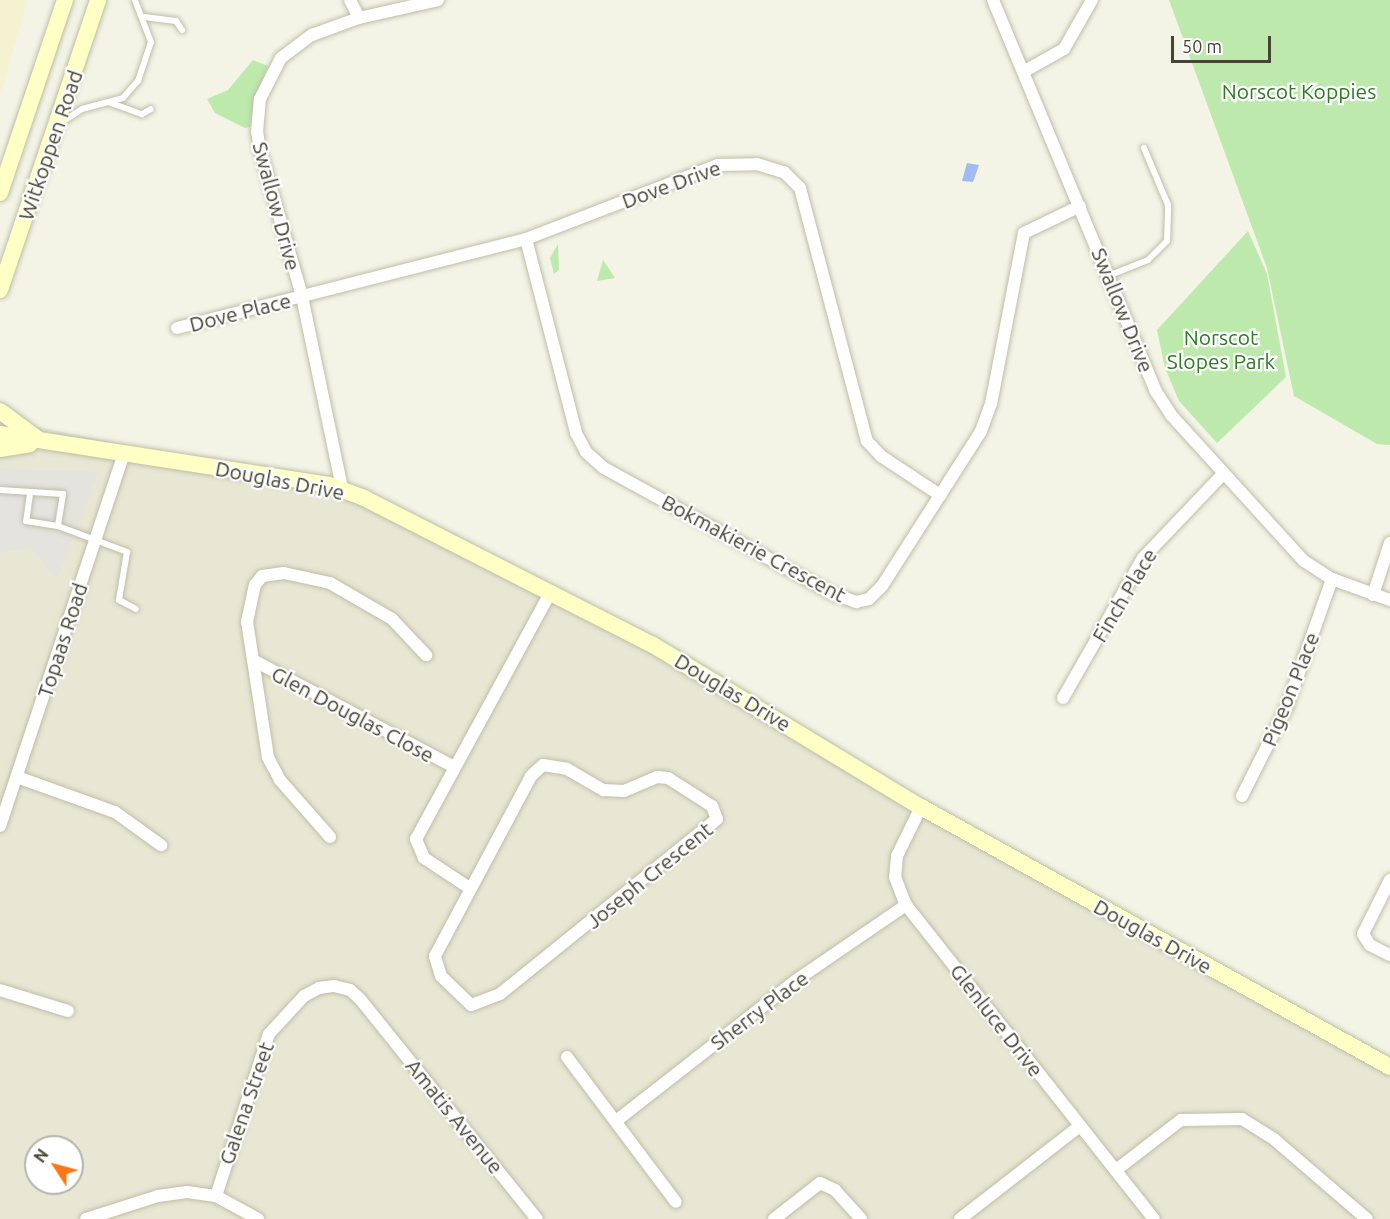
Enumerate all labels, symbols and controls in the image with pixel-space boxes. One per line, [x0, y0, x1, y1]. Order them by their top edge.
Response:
scale bar [1174, 24, 1274, 62]
text: 50 m [1182, 36, 1222, 56]
street label: Witkoppen Road [13, 67, 87, 223]
park label: Norscot Koppies [1222, 78, 1376, 104]
street label: Swallow Drive [248, 139, 306, 273]
street label: Dove Drive [618, 154, 724, 214]
street label: Swallow Drive [1087, 244, 1159, 376]
street label: Dove Place [187, 287, 293, 337]
park label: Norscot Slopes Park [1167, 324, 1275, 374]
street label: Douglas Drive [213, 455, 347, 505]
street label: Bokmakierie Crescent [658, 489, 850, 607]
street label: Finch Place [1086, 544, 1162, 646]
street label: Topaas Road [32, 579, 92, 701]
street label: Pigeon Place [1256, 628, 1324, 750]
street label: Douglas Drive [670, 647, 796, 737]
street label: Glen Douglas Close [267, 660, 439, 768]
street label: Joseph Crescent [581, 816, 717, 934]
street label: Douglas Drive [1090, 893, 1216, 979]
street label: Glenluce Drive [945, 959, 1049, 1081]
street label: Sherry Place [705, 965, 813, 1055]
street label: Galena Street [213, 1038, 279, 1168]
street label: Amatis Avenue [401, 1053, 509, 1179]
north arrow [24, 1135, 84, 1195]
text: N [30, 1145, 52, 1166]

